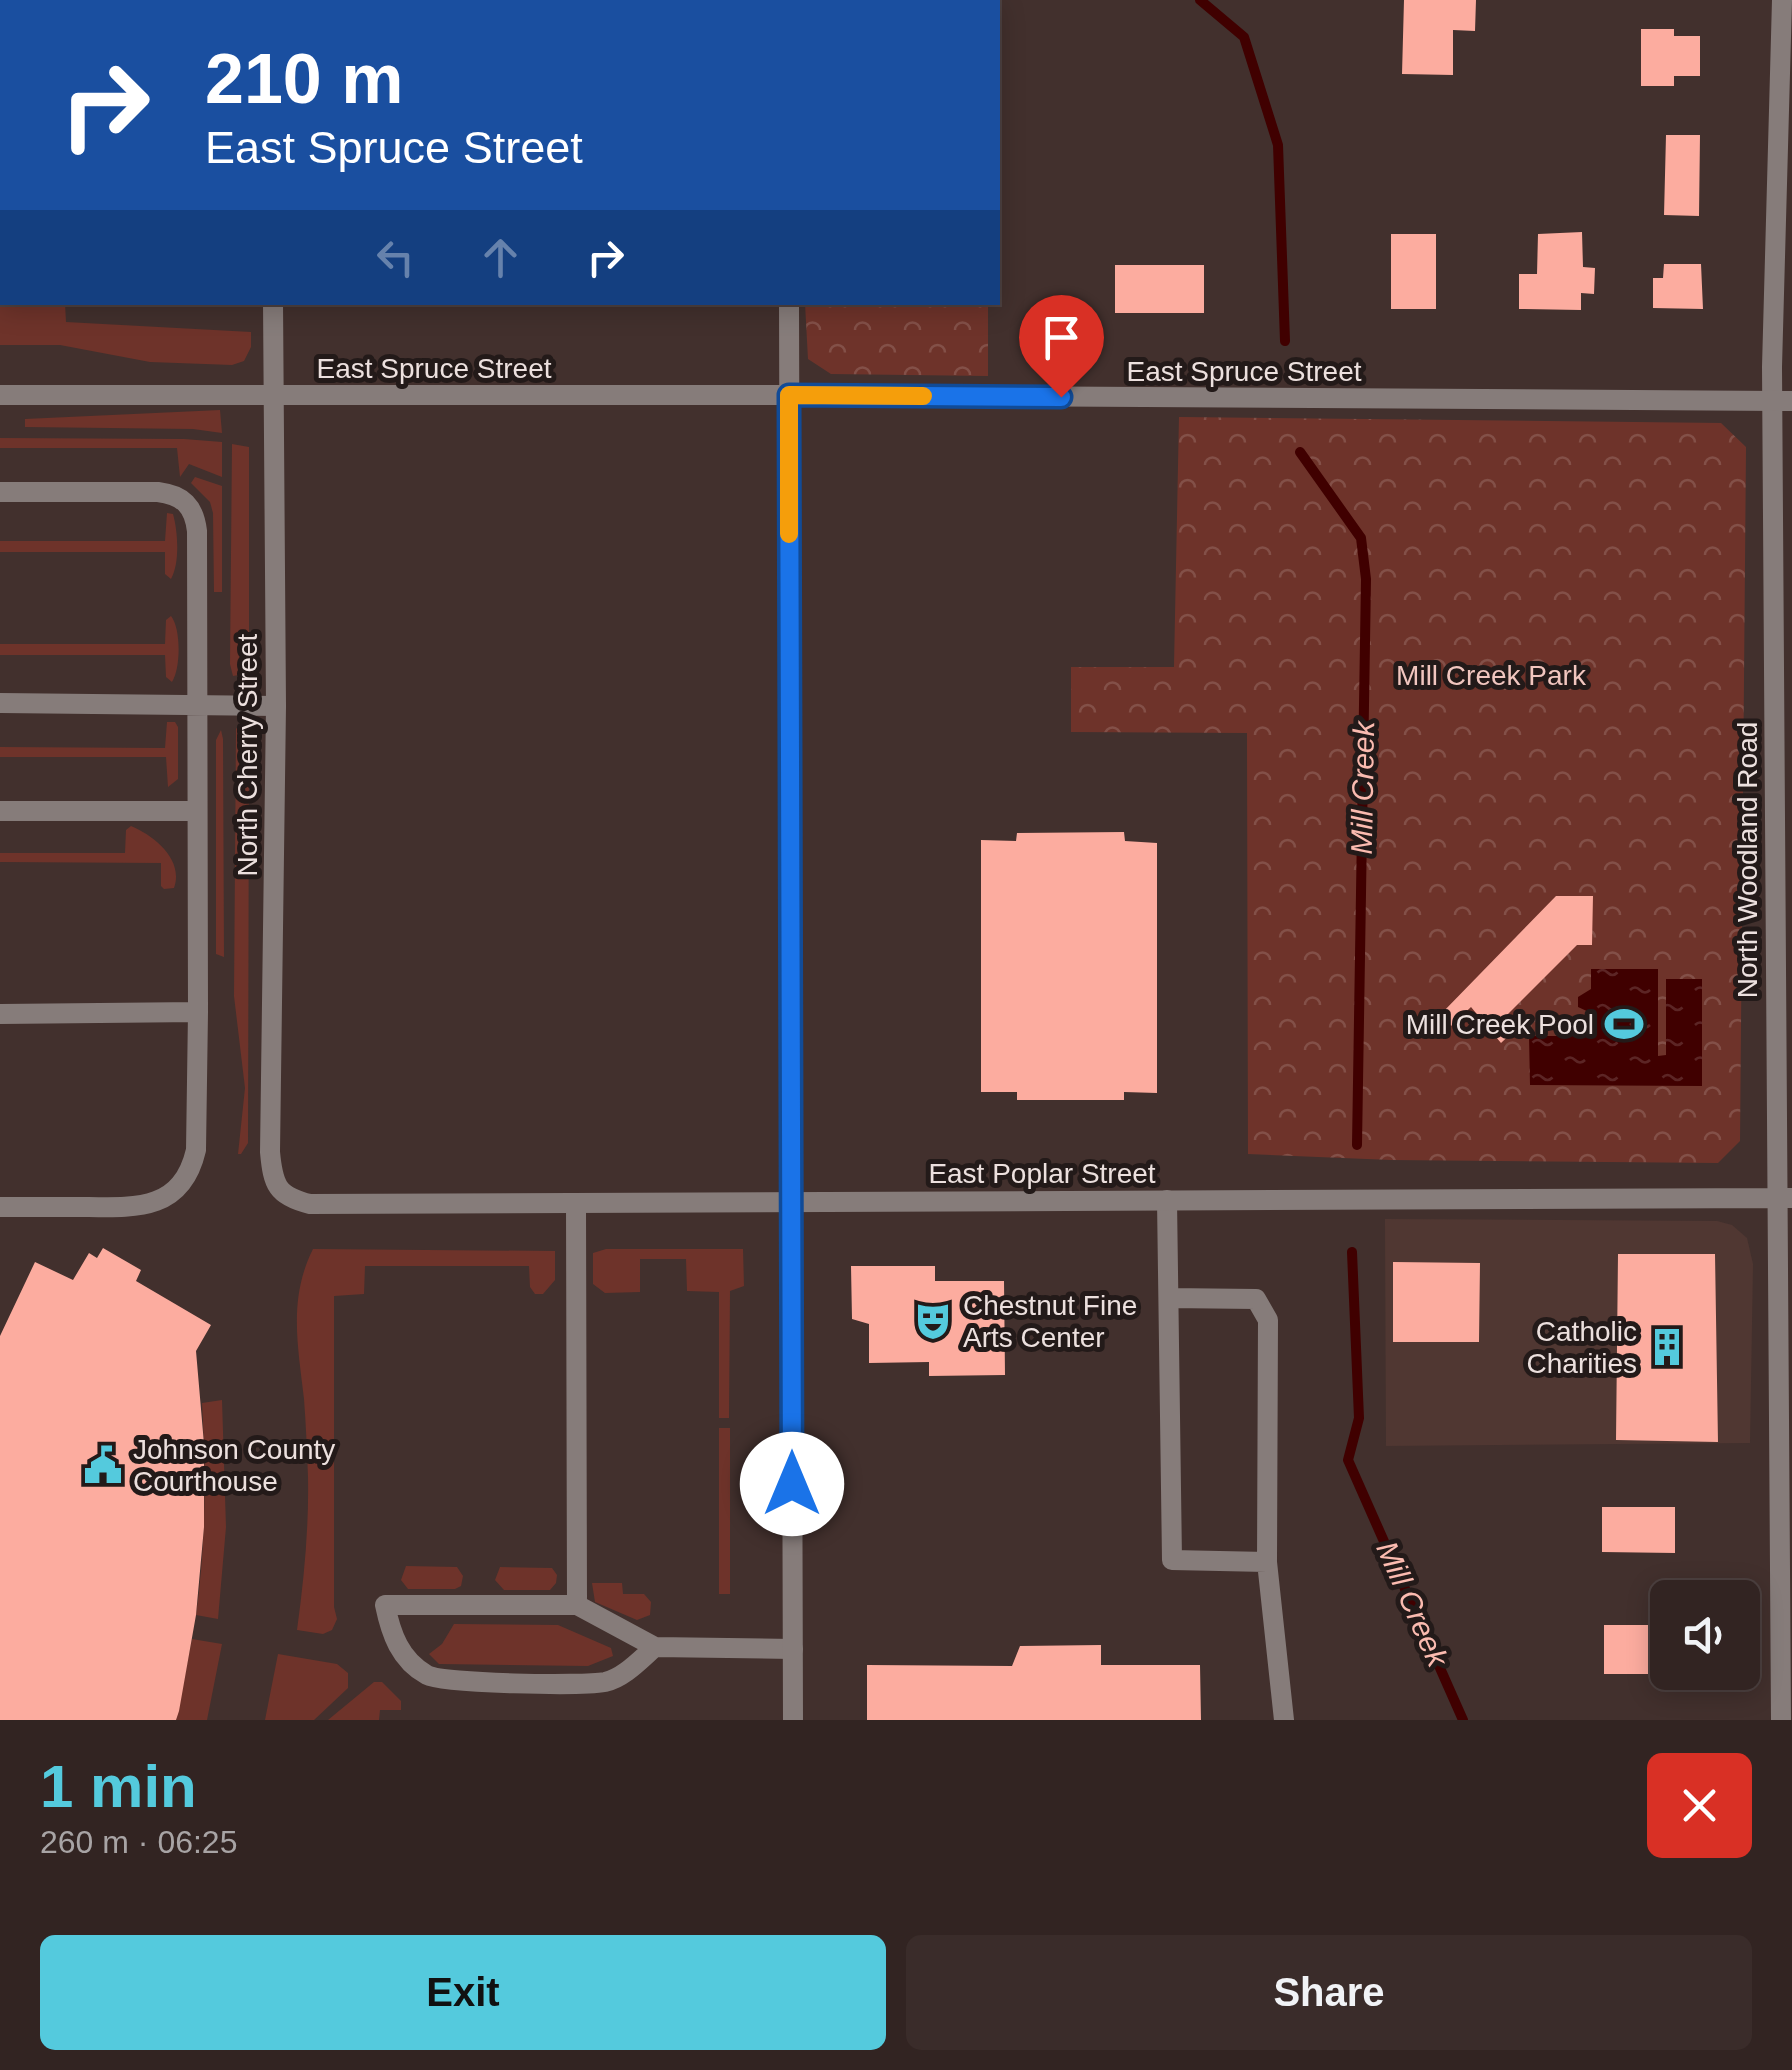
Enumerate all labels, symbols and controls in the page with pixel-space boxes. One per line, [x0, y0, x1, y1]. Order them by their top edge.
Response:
icon: right [40, 40, 170, 170]
text: 210 m [205, 40, 403, 118]
text: East Spruce Street [205, 122, 583, 173]
icon: left [368, 230, 423, 285]
icon: ahead [473, 230, 528, 285]
icon: right [578, 230, 633, 285]
pin [1019, 295, 1104, 398]
icon: arrive [1034, 310, 1089, 365]
street label: East Spruce Street [316, 353, 552, 384]
street label: East Spruce Street [1126, 356, 1362, 387]
street label: North Cherry Street [232, 633, 263, 876]
park label: Mill Creek Park [1396, 660, 1587, 691]
water label: Mill Creek [1345, 719, 1380, 855]
street label: North Woodland Road [1732, 722, 1763, 998]
sports icon: Mill Creek Pool [1603, 1003, 1645, 1045]
place label: Mill Creek Pool [1406, 1009, 1594, 1040]
street label: East Poplar Street [928, 1158, 1156, 1189]
place label: Chestnut Fine Arts Center [963, 1290, 1137, 1353]
theatre icon: Chestnut Fine Arts Center [912, 1300, 954, 1342]
place label: Catholic Charities [1527, 1316, 1637, 1379]
building icon: Catholic Charities [1646, 1326, 1688, 1368]
position arrow [740, 1432, 844, 1536]
place label: Johnson County Courthouse [133, 1434, 335, 1497]
public building icon: Johnson County Courthouse [82, 1444, 124, 1486]
water label: Mill Creek [1370, 1536, 1455, 1673]
map controls [1650, 1580, 1760, 1690]
button: sound [1650, 1580, 1760, 1690]
text: 1 min [40, 1753, 197, 1820]
button: close [1647, 1753, 1752, 1858]
text: 260 m · 06:25 [40, 1824, 237, 1860]
button: Exit [40, 1935, 886, 2050]
button: Share [906, 1935, 1752, 2050]

